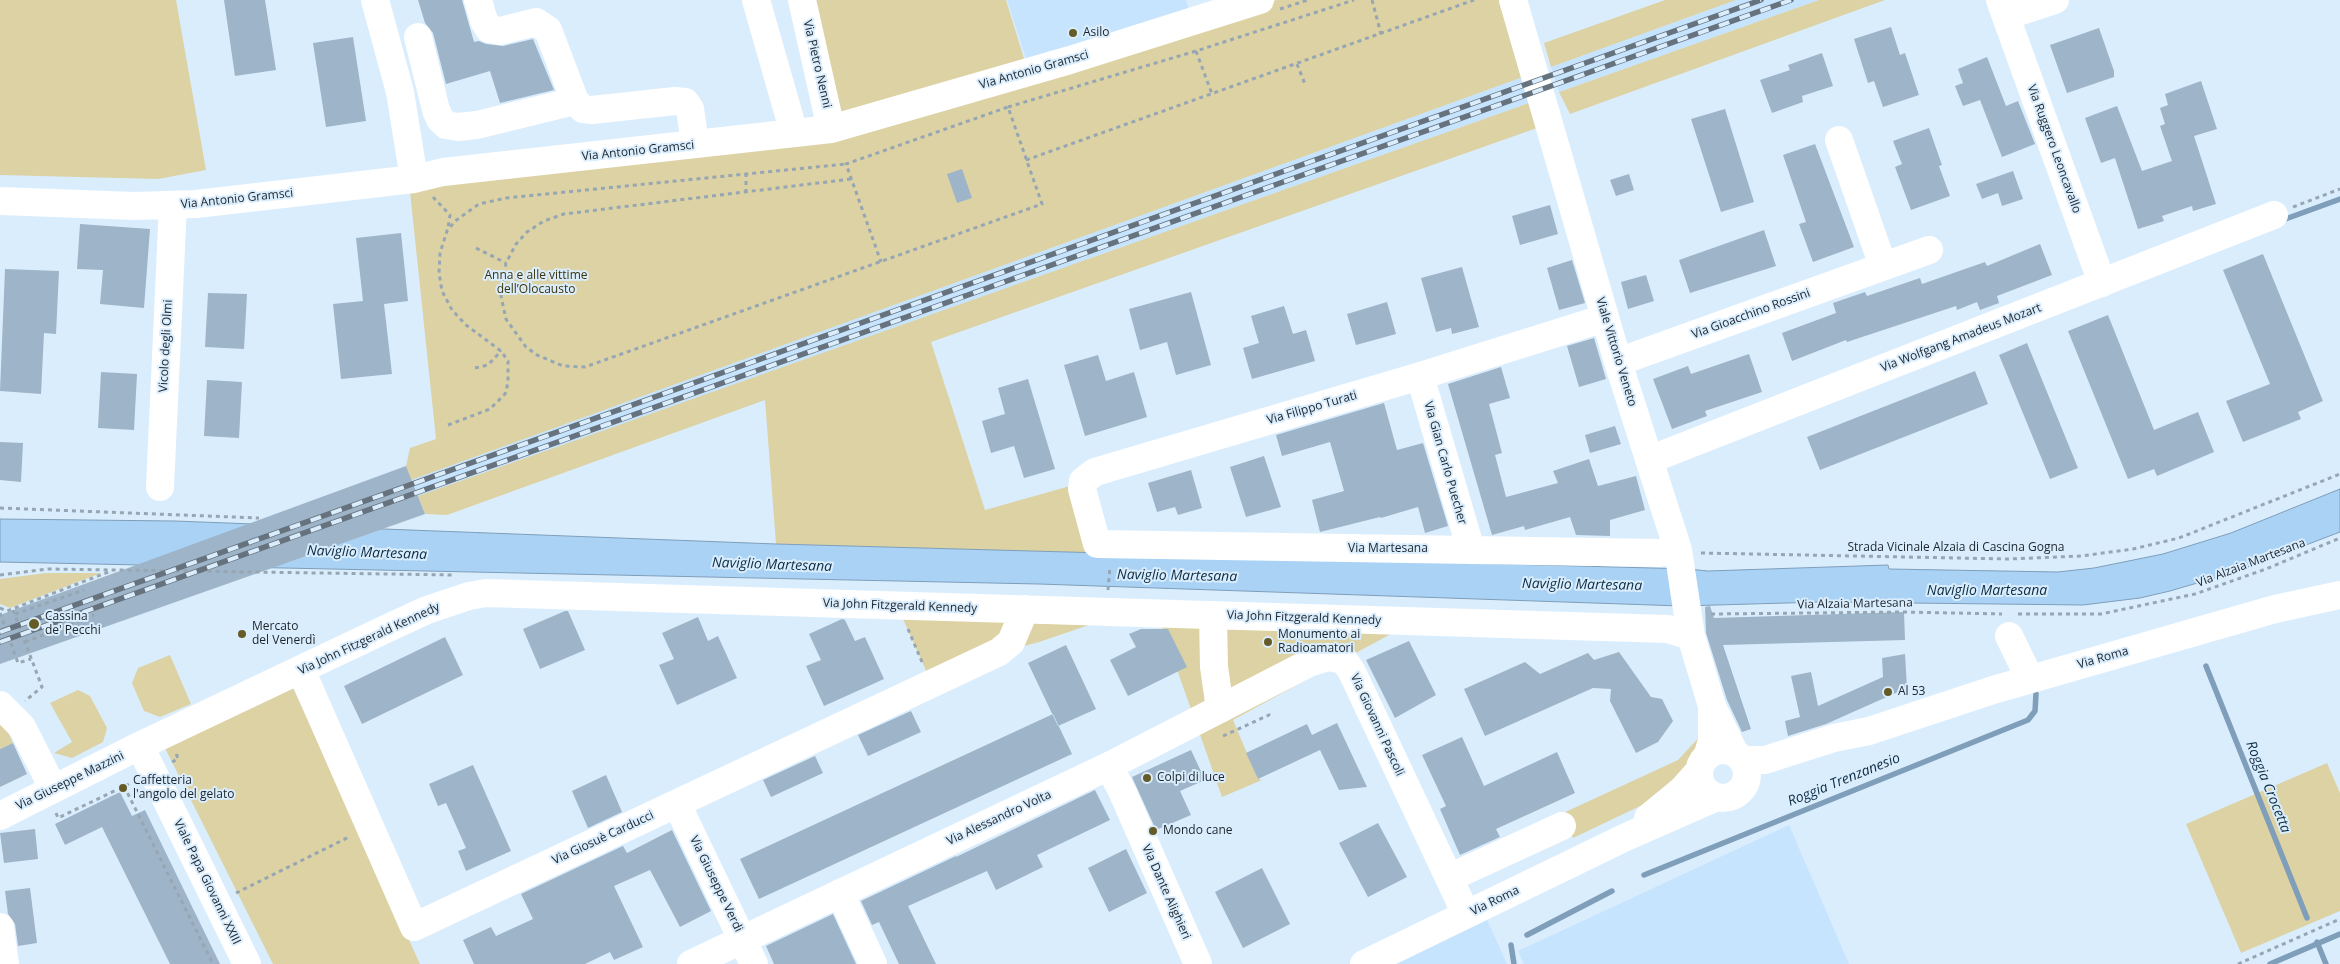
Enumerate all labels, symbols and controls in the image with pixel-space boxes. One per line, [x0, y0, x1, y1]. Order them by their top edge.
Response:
street label: Via Pietro Nenni [800, 19, 834, 109]
place label: Asilo [1083, 26, 1110, 40]
marker: Asilo [1067, 27, 1079, 39]
street label: Via Antonio Gramsci [978, 48, 1090, 92]
street label: Via Ruggero Leoncavallo [2024, 83, 2084, 215]
street label: Via Antonio Gramsci [581, 138, 695, 164]
street label: Via Antonio Gramsci [180, 186, 294, 212]
park label: Anna e alle vittime dell’Olocausto [485, 269, 587, 297]
street label: Via Gioacchino Rossini [1690, 286, 1812, 342]
street label: Viale Vittorio Veneto [1593, 296, 1639, 408]
street label: Vicolo degli Olmi [156, 299, 176, 393]
street label: Via Wolfgang Amadeus Mozart [1879, 301, 2043, 375]
street label: Via Filippo Turati [1265, 388, 1359, 428]
street label: Via Gian Carlo Puecher [1421, 400, 1469, 526]
street label: Via Alzaia Martesana [2195, 536, 2307, 590]
street label: Strada Vicinale Alzaia di Cascina Gogna [1848, 541, 2064, 555]
street label: Via Martesana [1348, 542, 1428, 556]
water label: Naviglio Martesana [307, 543, 427, 563]
water label: Naviglio Martesana [712, 555, 832, 575]
water label: Naviglio Martesana [1117, 567, 1237, 585]
water label: Naviglio Martesana [1522, 576, 1642, 594]
water label: Naviglio Martesana [1927, 583, 2047, 599]
street label: Via John Fitzgerald Kennedy [823, 596, 977, 616]
street label: Via Alzaia Martesana [1797, 596, 1913, 612]
street label: Via John Fitzgerald Kennedy [296, 600, 442, 678]
street label: Via John Fitzgerald Kennedy [1227, 608, 1381, 628]
place label: Cassina de' Pecchi [45, 610, 101, 638]
marker: Cassina de' Pecchi [27, 617, 41, 631]
place label: Mercato del Venerdì [252, 620, 315, 648]
marker: Mercato del Venerdì [236, 628, 248, 640]
place label: Monumento ai Radioamatori [1278, 628, 1360, 656]
marker: Monumento ai Radioamatori [1262, 636, 1274, 648]
street label: Via Roma [2076, 644, 2130, 672]
street label: Via Giovanni Pascoli [1347, 672, 1407, 778]
place label: Al 53 [1898, 685, 1925, 699]
marker: Al 53 [1882, 686, 1894, 698]
water label: Roggia Crocetta [2242, 739, 2294, 835]
street label: Via Giuseppe Mazzini [14, 749, 126, 813]
water label: Roggia Trenzanesio [1785, 750, 1903, 810]
place label: Colpi di luce [1157, 771, 1225, 785]
marker: Colpi di luce [1141, 772, 1153, 784]
place label: Caffetteria l'angolo del gelato [133, 774, 234, 802]
marker: Caffetteria l'angolo del gelato [117, 782, 129, 794]
street label: Via Alessandro Volta [944, 787, 1054, 849]
street label: Via Giosuè Carducci [550, 808, 656, 868]
street label: Viale Papa Giovanni XXIII [170, 817, 244, 947]
place label: Mondo cane [1163, 824, 1233, 838]
marker: Mondo cane [1147, 825, 1159, 837]
street label: Via Giuseppe Verdi [686, 834, 746, 934]
street label: Via Dante Alighieri [1139, 842, 1193, 942]
street label: Via Roma [1468, 883, 1522, 919]

